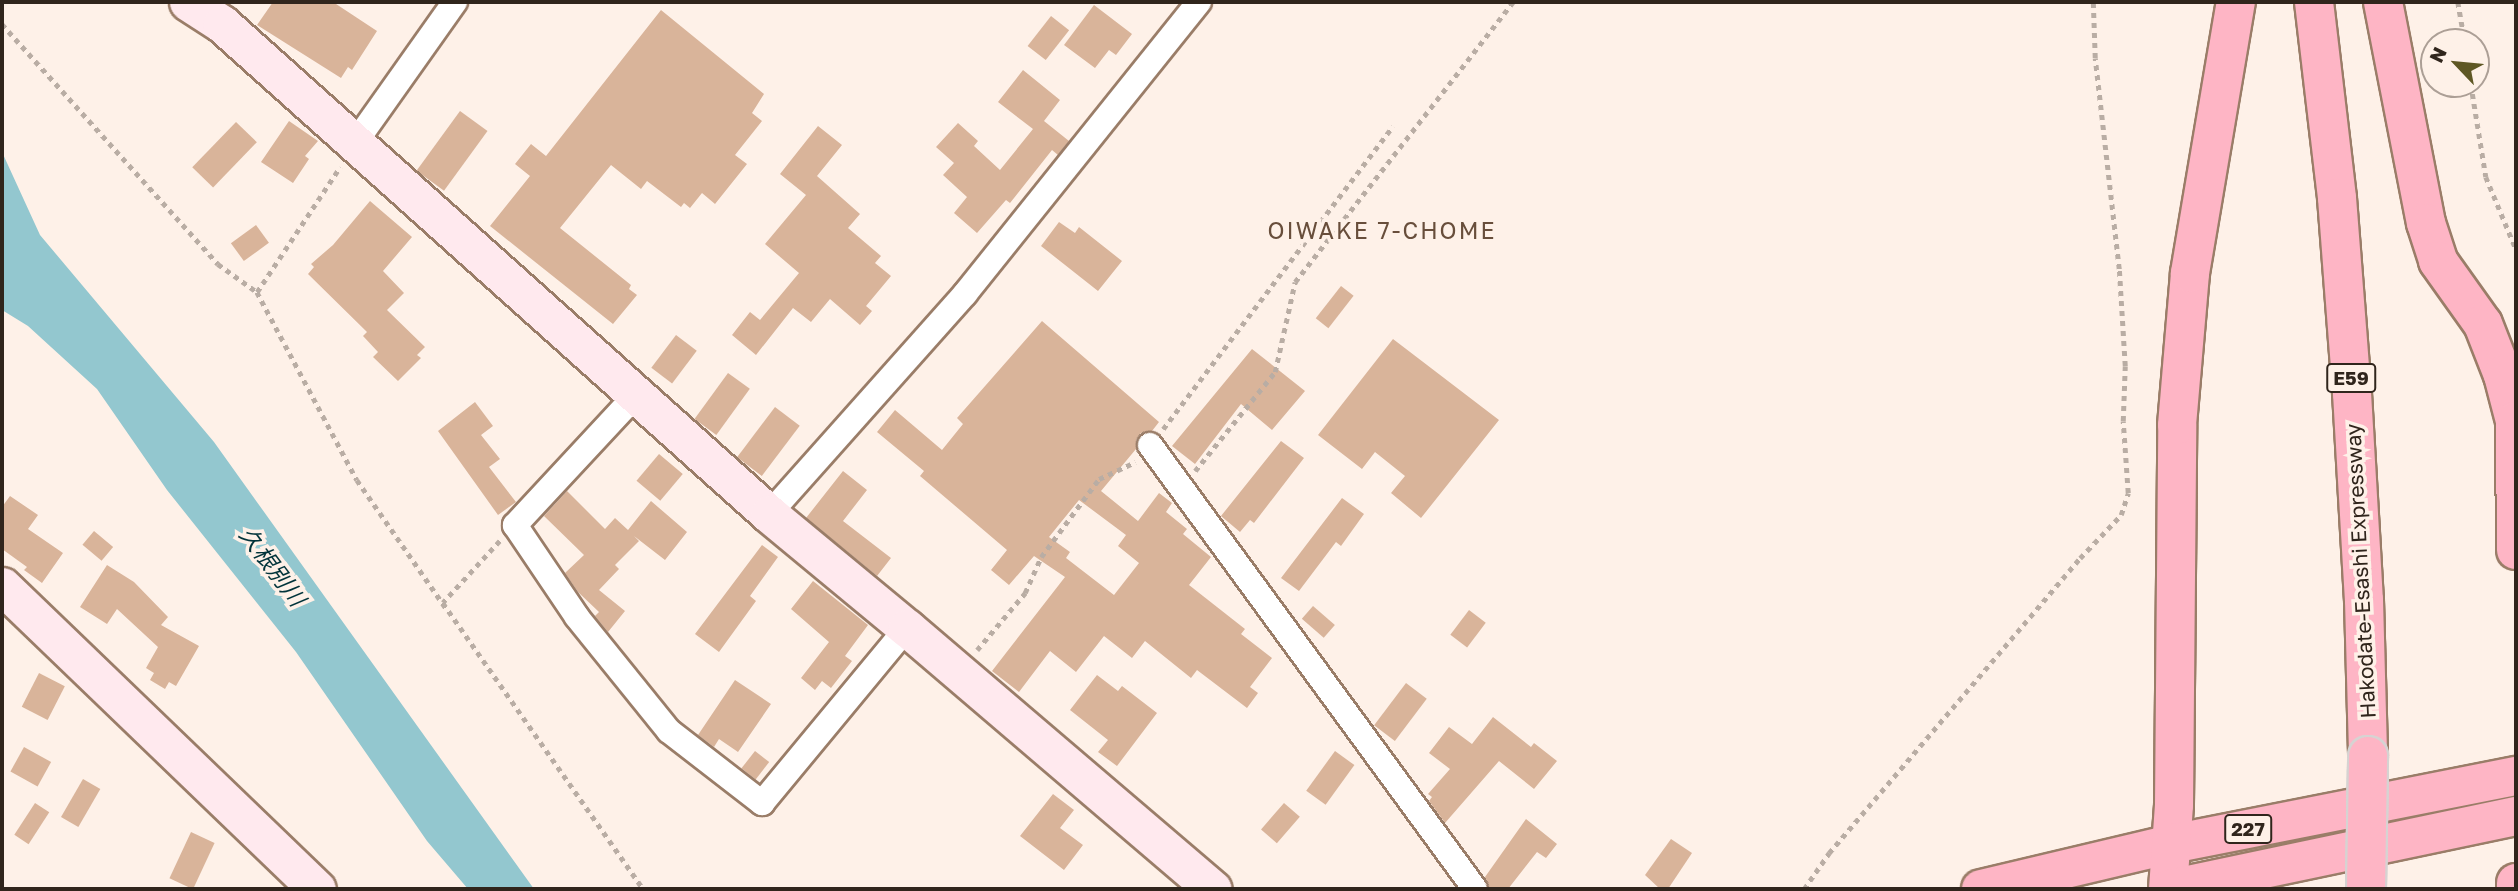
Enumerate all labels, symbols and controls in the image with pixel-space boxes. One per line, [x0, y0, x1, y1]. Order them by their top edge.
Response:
north arrow [2420, 28, 2490, 98]
text: N [2424, 43, 2451, 66]
district label: OIWAKE 7-CHOME [1269, 216, 1495, 244]
road number: E59 [2325, 362, 2377, 394]
street label: Hakodate-Esashi Expressway [2340, 423, 2380, 719]
water label: 久根別川 [234, 521, 312, 611]
road number: 227 [2224, 814, 2272, 844]

